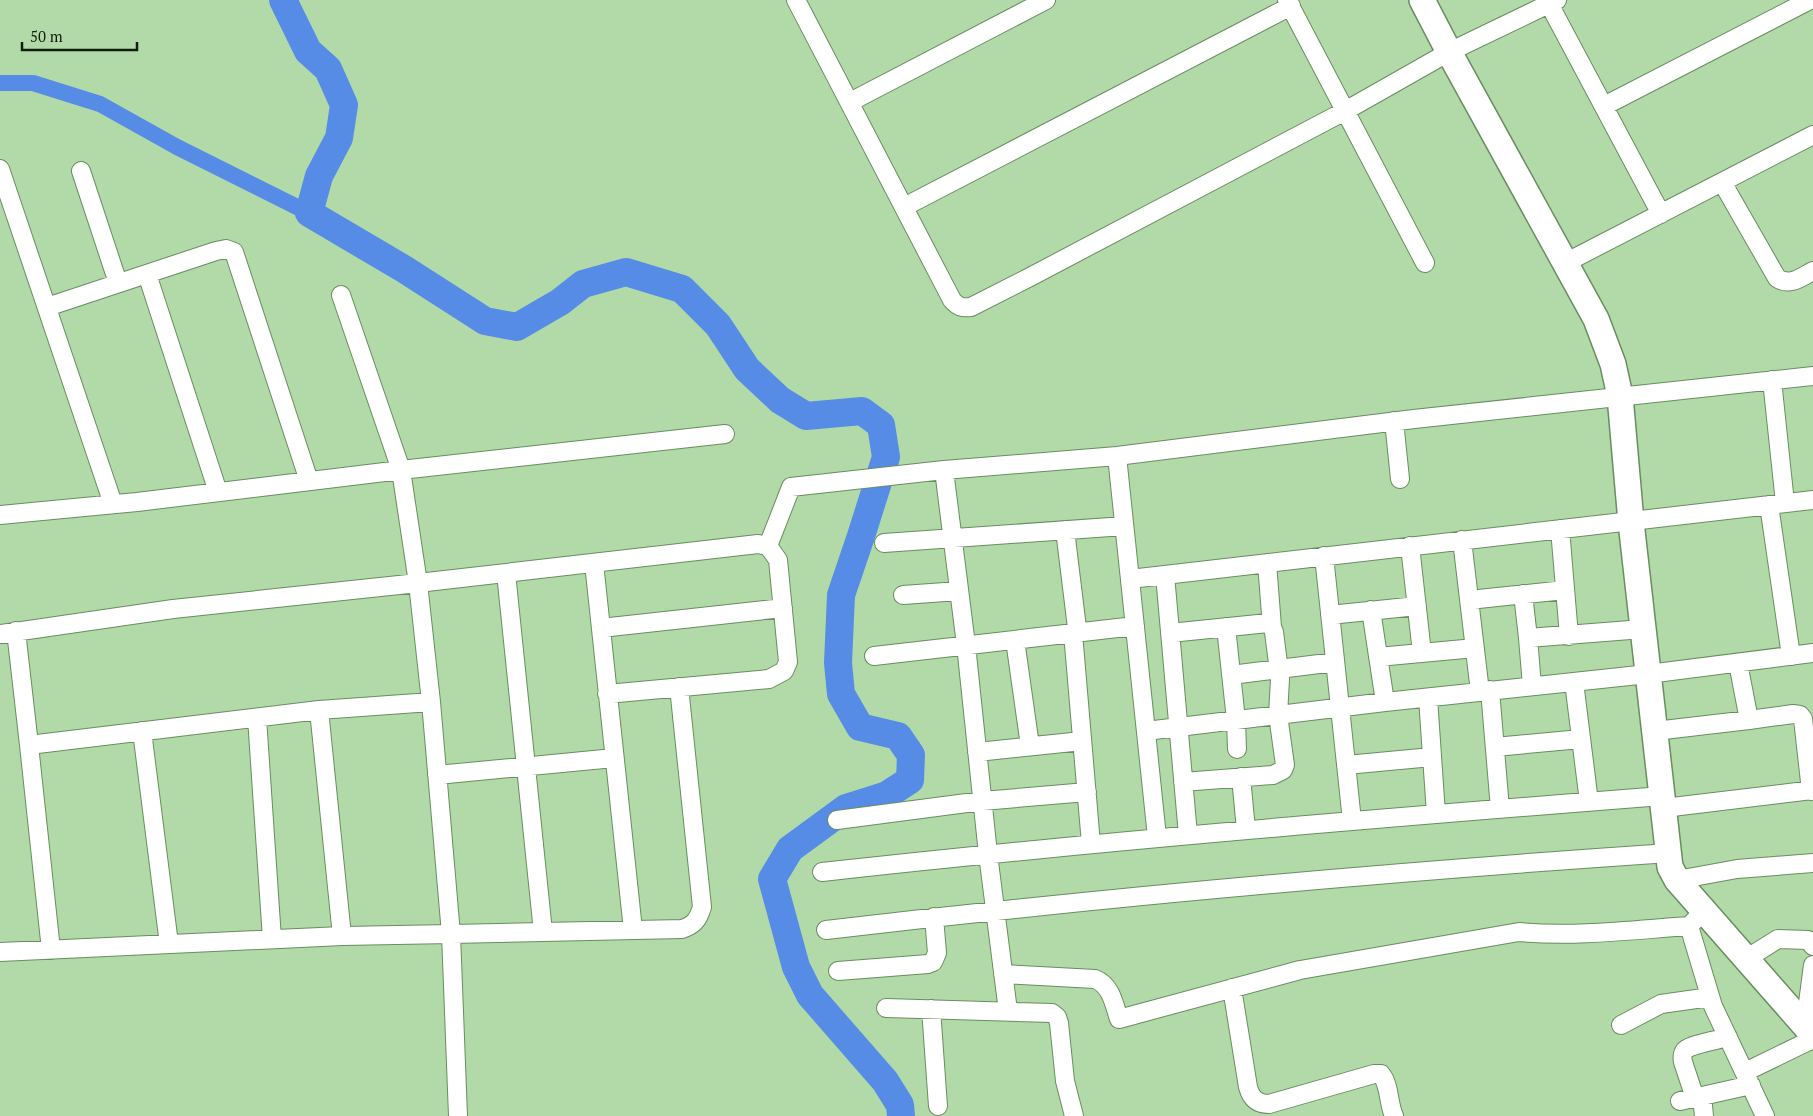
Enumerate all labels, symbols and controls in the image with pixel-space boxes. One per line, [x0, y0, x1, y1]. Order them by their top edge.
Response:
scale bar [22, 20, 138, 52]
text: 50 m [30, 26, 63, 46]

